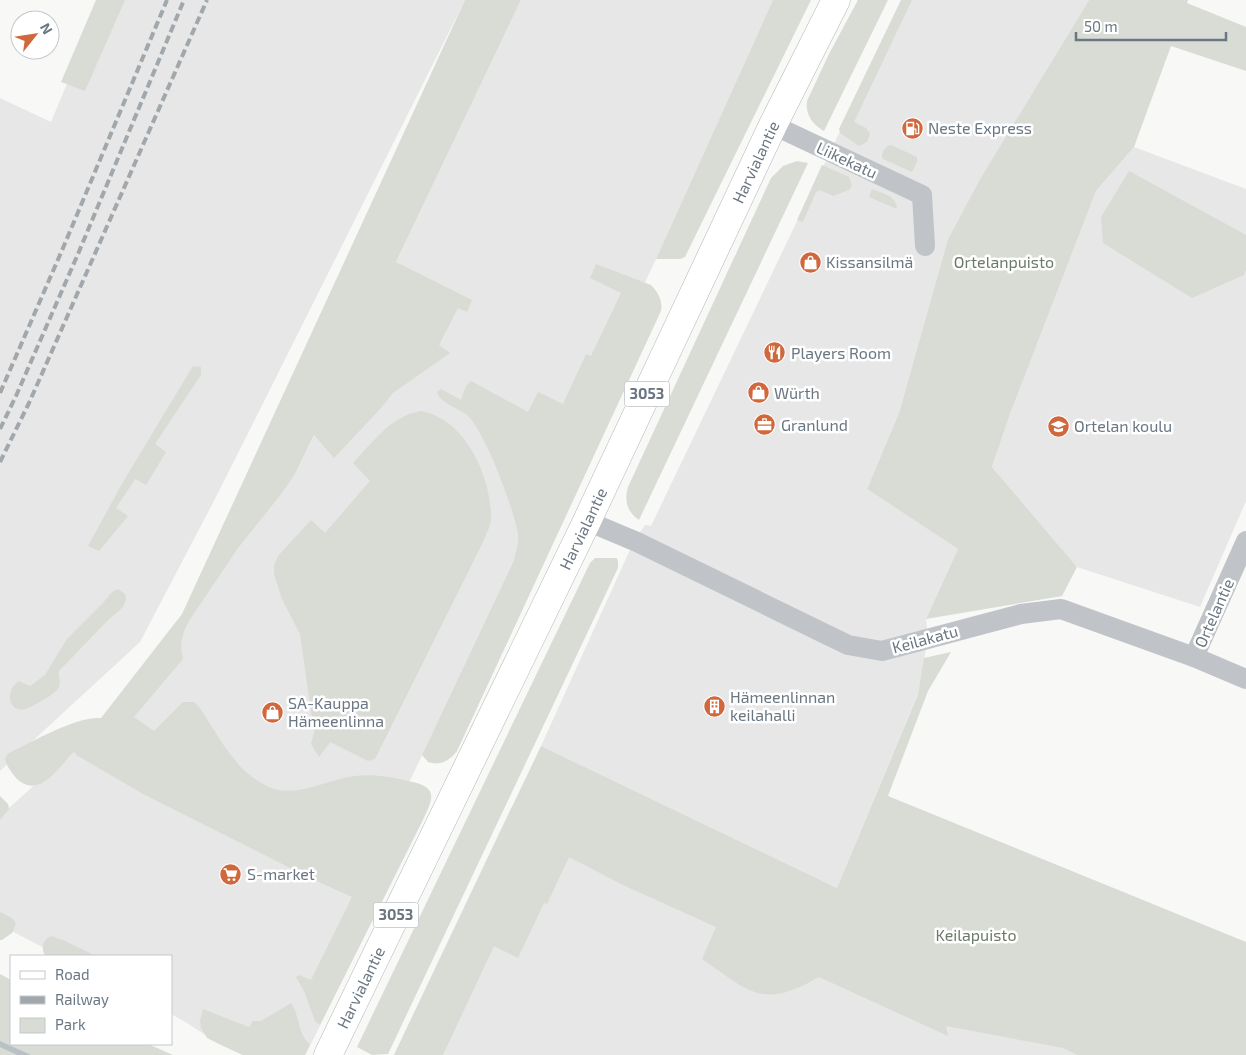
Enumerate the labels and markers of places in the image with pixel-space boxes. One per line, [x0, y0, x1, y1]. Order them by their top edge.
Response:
fuel station icon: Neste Express [900, 116, 924, 140]
place label: Neste Express [928, 118, 1032, 137]
shop icon: Kissansilmä [798, 250, 822, 274]
place label: Kissansilmä [826, 252, 913, 271]
restaurant icon: Players Room [763, 341, 787, 365]
place label: Players Room [791, 343, 891, 362]
shop icon: Würth [746, 381, 770, 405]
place label: Würth [774, 383, 820, 402]
office icon: Granlund [753, 413, 777, 437]
school or university icon: Ortelan koulu [1046, 414, 1070, 438]
place label: Granlund [781, 415, 848, 434]
place label: Ortelan koulu [1074, 416, 1172, 435]
place label: Hämeenlinnan keilahalli [730, 687, 835, 724]
place label: SA-Kauppa Hämeenlinna [288, 693, 384, 730]
building icon: Hämeenlinnan keilahalli [702, 694, 726, 718]
shop icon: SA-Kauppa Hämeenlinna [260, 700, 284, 724]
supermarket icon: S-market [219, 862, 243, 886]
place label: S-market [247, 864, 315, 883]

